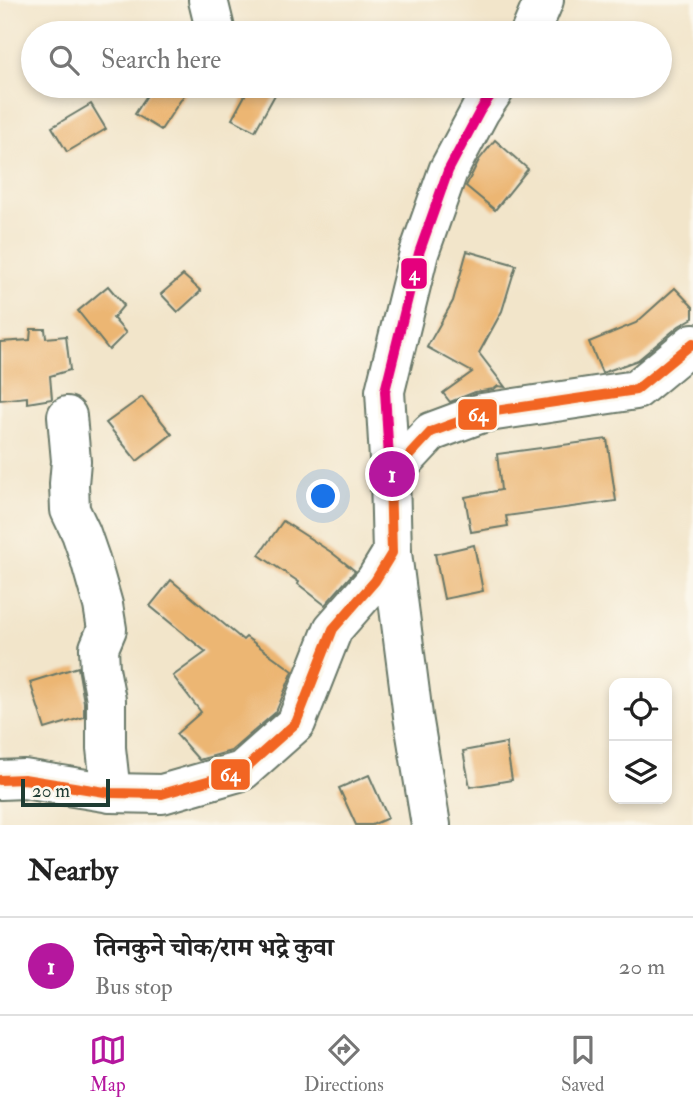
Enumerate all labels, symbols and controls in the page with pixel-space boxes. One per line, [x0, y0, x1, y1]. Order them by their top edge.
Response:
search box [21, 21, 672, 98]
icon: search [45, 41, 83, 79]
text: Search here [101, 44, 221, 76]
line badge: 4 [400, 257, 428, 290]
text: 4 [408, 262, 421, 286]
line badge: 64 [457, 398, 498, 431]
text: 64 [468, 403, 490, 427]
pin: 1 [369, 448, 415, 500]
your location [306, 479, 340, 513]
map controls [609, 678, 672, 804]
button: locate [609, 678, 672, 741]
button: layers [609, 741, 672, 804]
line badge: 64 [210, 758, 251, 791]
text: 64 [220, 763, 242, 787]
scale bar [21, 776, 110, 808]
text: 20 m [32, 779, 70, 803]
text: Nearby [28, 852, 118, 889]
text: तिनकुने चोक/राम भद्रे कुवा [95, 932, 334, 964]
text: 1 [47, 952, 55, 981]
text: 20 m [619, 952, 665, 981]
text: Bus stop [95, 972, 173, 1001]
tab: Map [89, 1031, 127, 1097]
tab: Directions [304, 1031, 384, 1097]
tab: Saved [561, 1031, 604, 1097]

